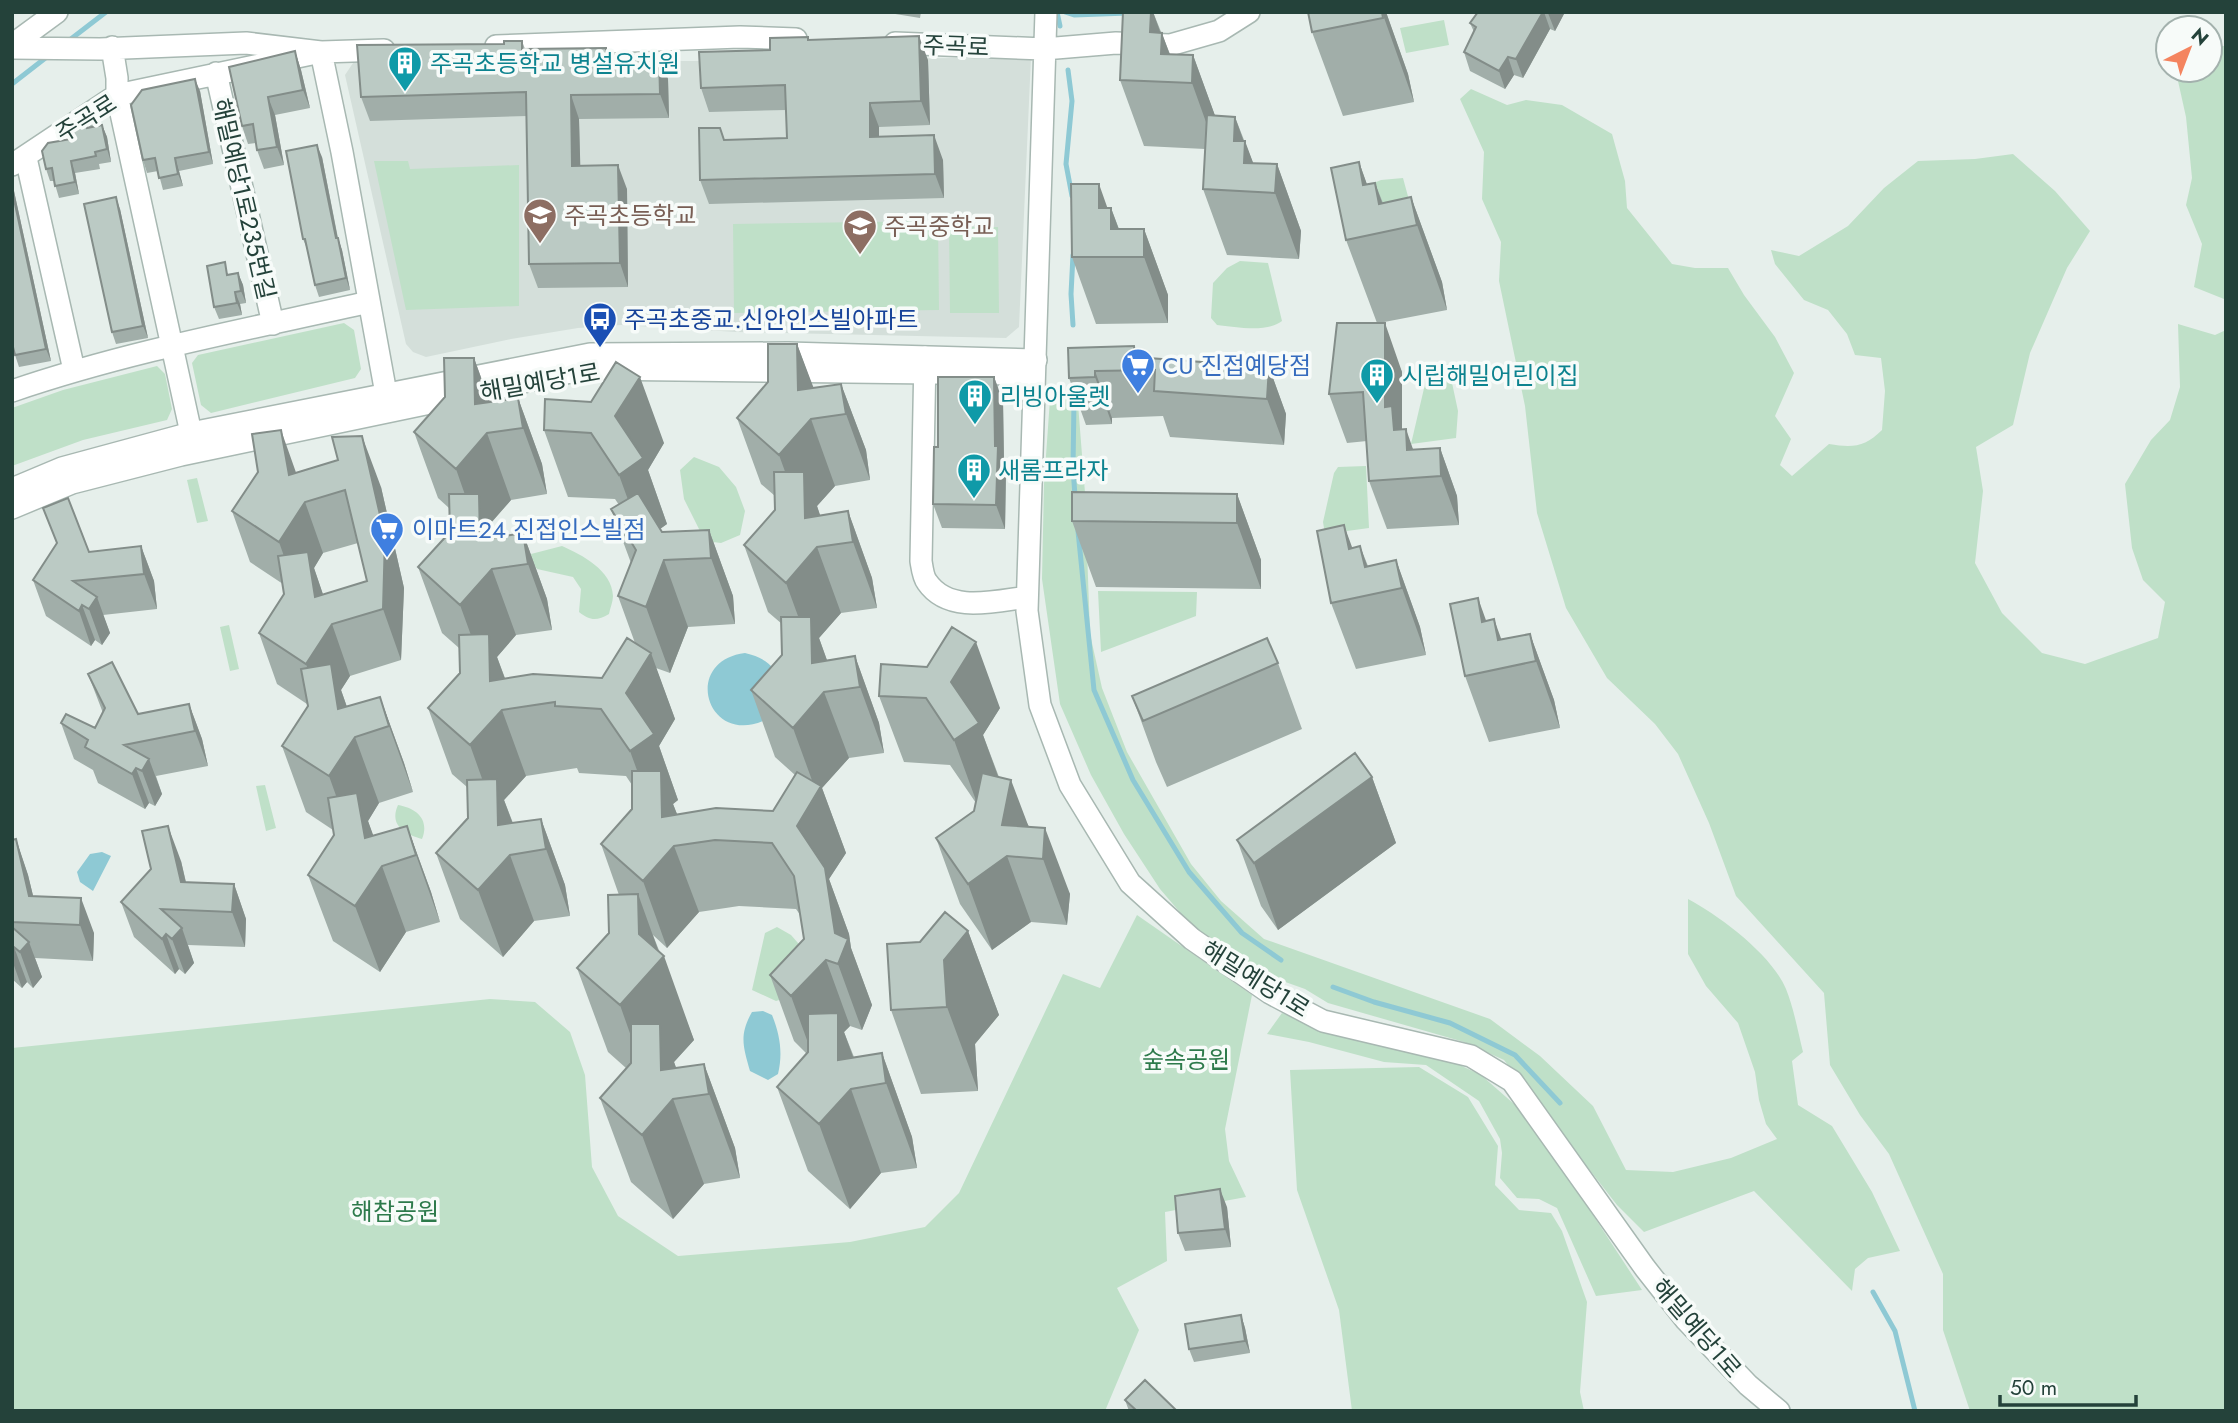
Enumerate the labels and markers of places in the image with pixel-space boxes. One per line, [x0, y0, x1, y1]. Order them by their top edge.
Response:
building icon: 주곡초등학교 병설유치원 [386, 44, 424, 93]
place label: 주곡초등학교 병설유치원 [430, 46, 680, 81]
school or university icon: 주곡초등학교 [521, 196, 559, 245]
place label: 주곡초등학교 [564, 198, 696, 233]
school or university icon: 주곡중학교 [841, 207, 879, 256]
place label: 주곡중학교 [884, 209, 994, 244]
bus stop icon: 주곡초중교.신안인스빌아파트 [581, 300, 619, 349]
place label: 주곡초중교.신안인스빌아파트 [624, 302, 918, 337]
supermarket icon: CU 진접예당점 [1119, 346, 1157, 395]
place label: CU 진접예당점 [1162, 348, 1311, 383]
building icon: 시립해밀어린이집 [1358, 356, 1396, 405]
place label: 시립해밀어린이집 [1402, 358, 1579, 393]
building icon: 리빙아울렛 [956, 377, 994, 426]
place label: 리빙아울렛 [1000, 379, 1110, 414]
building icon: 새롬프라자 [955, 451, 993, 500]
place label: 새롬프라자 [998, 453, 1108, 488]
supermarket icon: 이마트24 진접인스빌점 [368, 510, 406, 559]
place label: 이마트24 진접인스빌점 [412, 512, 646, 547]

